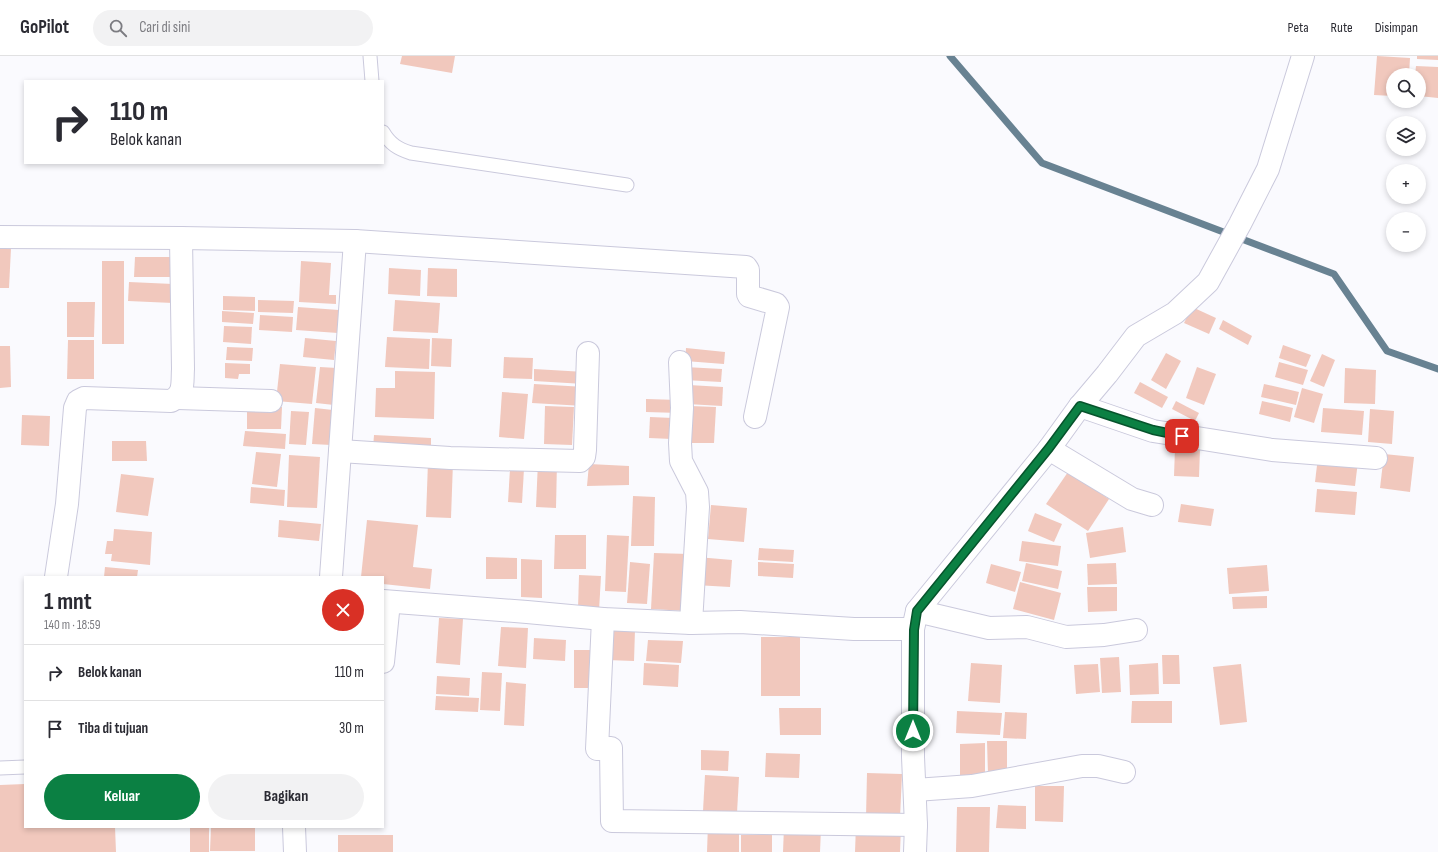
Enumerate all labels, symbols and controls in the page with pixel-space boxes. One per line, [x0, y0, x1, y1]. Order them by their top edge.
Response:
search box [93, 10, 373, 46]
text: GoPilot [20, 16, 69, 39]
icon: search [107, 17, 129, 39]
text: Cari di sini [139, 18, 190, 37]
text: Peta [1288, 19, 1309, 36]
text: Rute [1331, 19, 1353, 36]
text: Disimpan [1375, 19, 1418, 36]
map controls [1386, 68, 1426, 252]
button: search [1386, 68, 1426, 108]
text: 110 m [110, 95, 168, 128]
icon: right [44, 96, 96, 148]
button: layers [1386, 116, 1426, 156]
text: Belok kanan [110, 129, 182, 150]
button: + [1386, 164, 1426, 204]
button: − [1386, 212, 1426, 252]
pin [1165, 419, 1199, 453]
icon: arrive [1171, 425, 1193, 447]
text: 1 mnt [44, 587, 92, 616]
button: close [322, 589, 364, 631]
text: 140 m · 18:59 [44, 617, 101, 633]
icon: right [44, 662, 66, 684]
text: Belok kanan [78, 663, 142, 682]
text: 110 m [335, 663, 364, 682]
position arrow [892, 710, 934, 752]
icon: arrive [44, 718, 66, 740]
text: Tiba di tujuan [78, 719, 148, 738]
text: 30 m [339, 719, 364, 738]
button: Keluar [44, 774, 200, 820]
button: Bagikan [208, 774, 364, 820]

